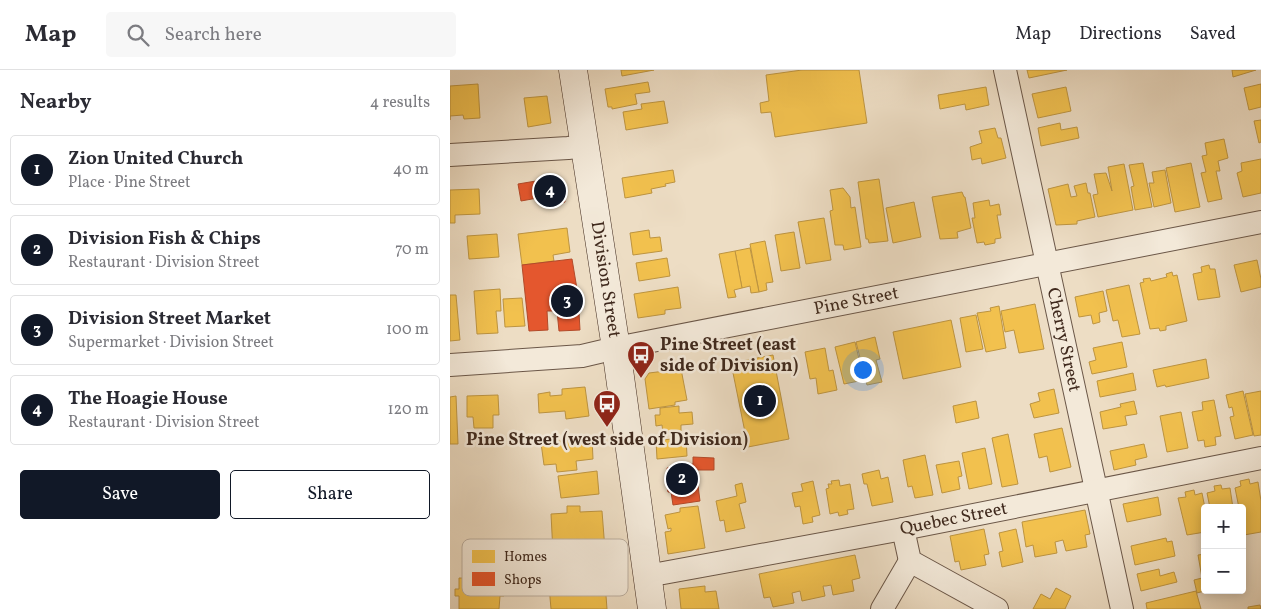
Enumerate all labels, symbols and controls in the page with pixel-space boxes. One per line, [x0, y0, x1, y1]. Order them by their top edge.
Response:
search box [106, 12, 456, 57]
text: Map [25, 18, 76, 52]
icon: search [124, 21, 152, 49]
text: Search here [164, 22, 262, 48]
text: Map [1015, 22, 1051, 47]
text: Directions [1079, 22, 1162, 47]
text: Saved [1190, 22, 1236, 47]
text: Nearby [20, 88, 91, 117]
text: 4 results [370, 92, 430, 114]
text: Zion United Church [68, 146, 243, 172]
text: 1 [34, 159, 40, 181]
text: 40 m [393, 159, 429, 181]
text: Place · Pine Street [68, 172, 191, 194]
pin: 4 [534, 172, 566, 210]
street label: Division Street [584, 219, 627, 340]
text: Division Fish & Chips [68, 226, 261, 252]
text: 2 [33, 239, 41, 261]
text: 70 m [395, 239, 429, 261]
text: Restaurant · Division Street [68, 252, 260, 274]
street label: Pine Street [812, 281, 901, 322]
pin: 3 [551, 282, 583, 320]
street label: Cherry Street [1040, 285, 1087, 394]
text: Division Street Market [68, 306, 271, 332]
text: 3 [33, 319, 41, 341]
text: 100 m [386, 319, 429, 341]
text: Supermarket · Division Street [68, 332, 274, 354]
place label: Pine Street (east side of Division) [660, 333, 799, 379]
bus stop icon: Pine Street (east side of Division) [626, 340, 656, 379]
your location [850, 357, 876, 383]
pin: 1 [744, 382, 776, 420]
text: The Hoagie House [68, 386, 228, 412]
bus stop icon: Pine Street (west side of Division) [592, 389, 622, 428]
text: 4 [32, 399, 42, 421]
text: 120 m [387, 399, 429, 421]
text: Restaurant · Division Street [68, 412, 260, 434]
place label: Pine Street (west side of Division) [466, 428, 748, 453]
pin: 2 [666, 460, 698, 498]
button: Save [20, 470, 220, 519]
button: Share [230, 470, 430, 519]
street label: Quebec Street [898, 496, 1010, 542]
map controls [1201, 504, 1246, 594]
button: + [1201, 504, 1246, 549]
legend [462, 539, 628, 596]
text: Homes [504, 548, 547, 567]
button: − [1201, 549, 1246, 594]
text: Shops [504, 571, 542, 590]

